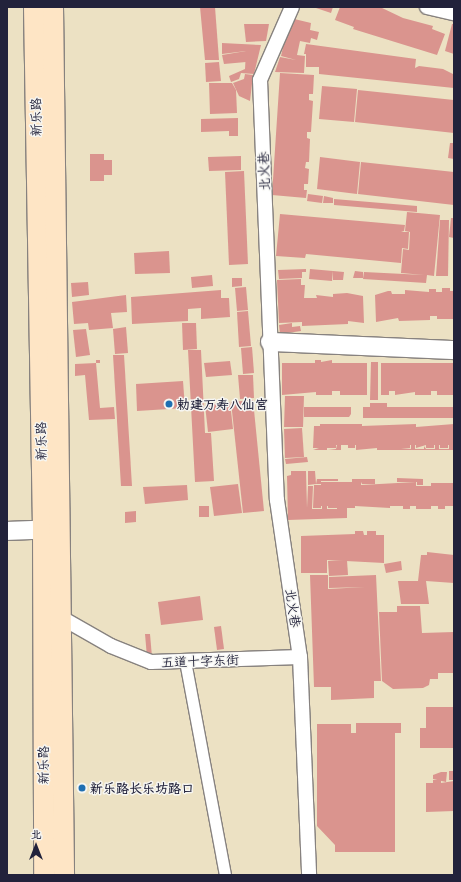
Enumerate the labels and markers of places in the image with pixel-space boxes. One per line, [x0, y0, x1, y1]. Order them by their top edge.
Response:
place label: 勅建万寿八仙宫 [177, 396, 268, 412]
marker: 勅建万寿八仙宫 [164, 399, 174, 409]
place label: 新乐路长乐坊路口 [90, 780, 194, 796]
marker: 新乐路长乐坊路口 [77, 783, 87, 793]

